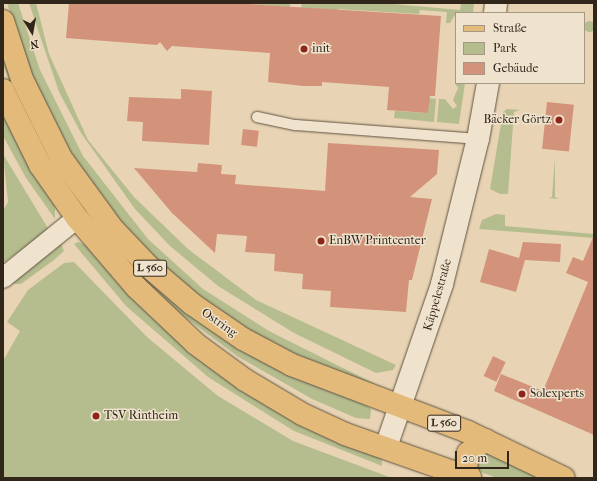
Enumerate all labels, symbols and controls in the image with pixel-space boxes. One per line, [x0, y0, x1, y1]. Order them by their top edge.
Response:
north arrow [12, 12, 52, 52]
legend [455, 12, 585, 84]
text: Straße [493, 21, 527, 35]
text: N [29, 37, 40, 51]
text: Park [493, 41, 517, 55]
place label: init [312, 42, 330, 56]
marker: init [299, 44, 309, 54]
text: Gebäude [493, 61, 538, 75]
place label: Bäcker Görtz [484, 113, 551, 127]
marker: Bäcker Görtz [554, 115, 564, 125]
place label: EnBW Printcenter [329, 234, 426, 248]
marker: EnBW Printcenter [316, 236, 326, 246]
street label: Käppelestraße [421, 257, 455, 333]
road number: L 560 [133, 259, 167, 277]
street label: Ostring [198, 306, 240, 340]
place label: Solexperts [530, 387, 584, 401]
marker: Solexperts [517, 389, 527, 399]
place label: TSV Rintheim [104, 409, 178, 423]
marker: TSV Rintheim [91, 411, 101, 421]
road number: L 560 [427, 414, 461, 432]
scale bar [457, 443, 511, 469]
text: 20 m [462, 451, 487, 465]

